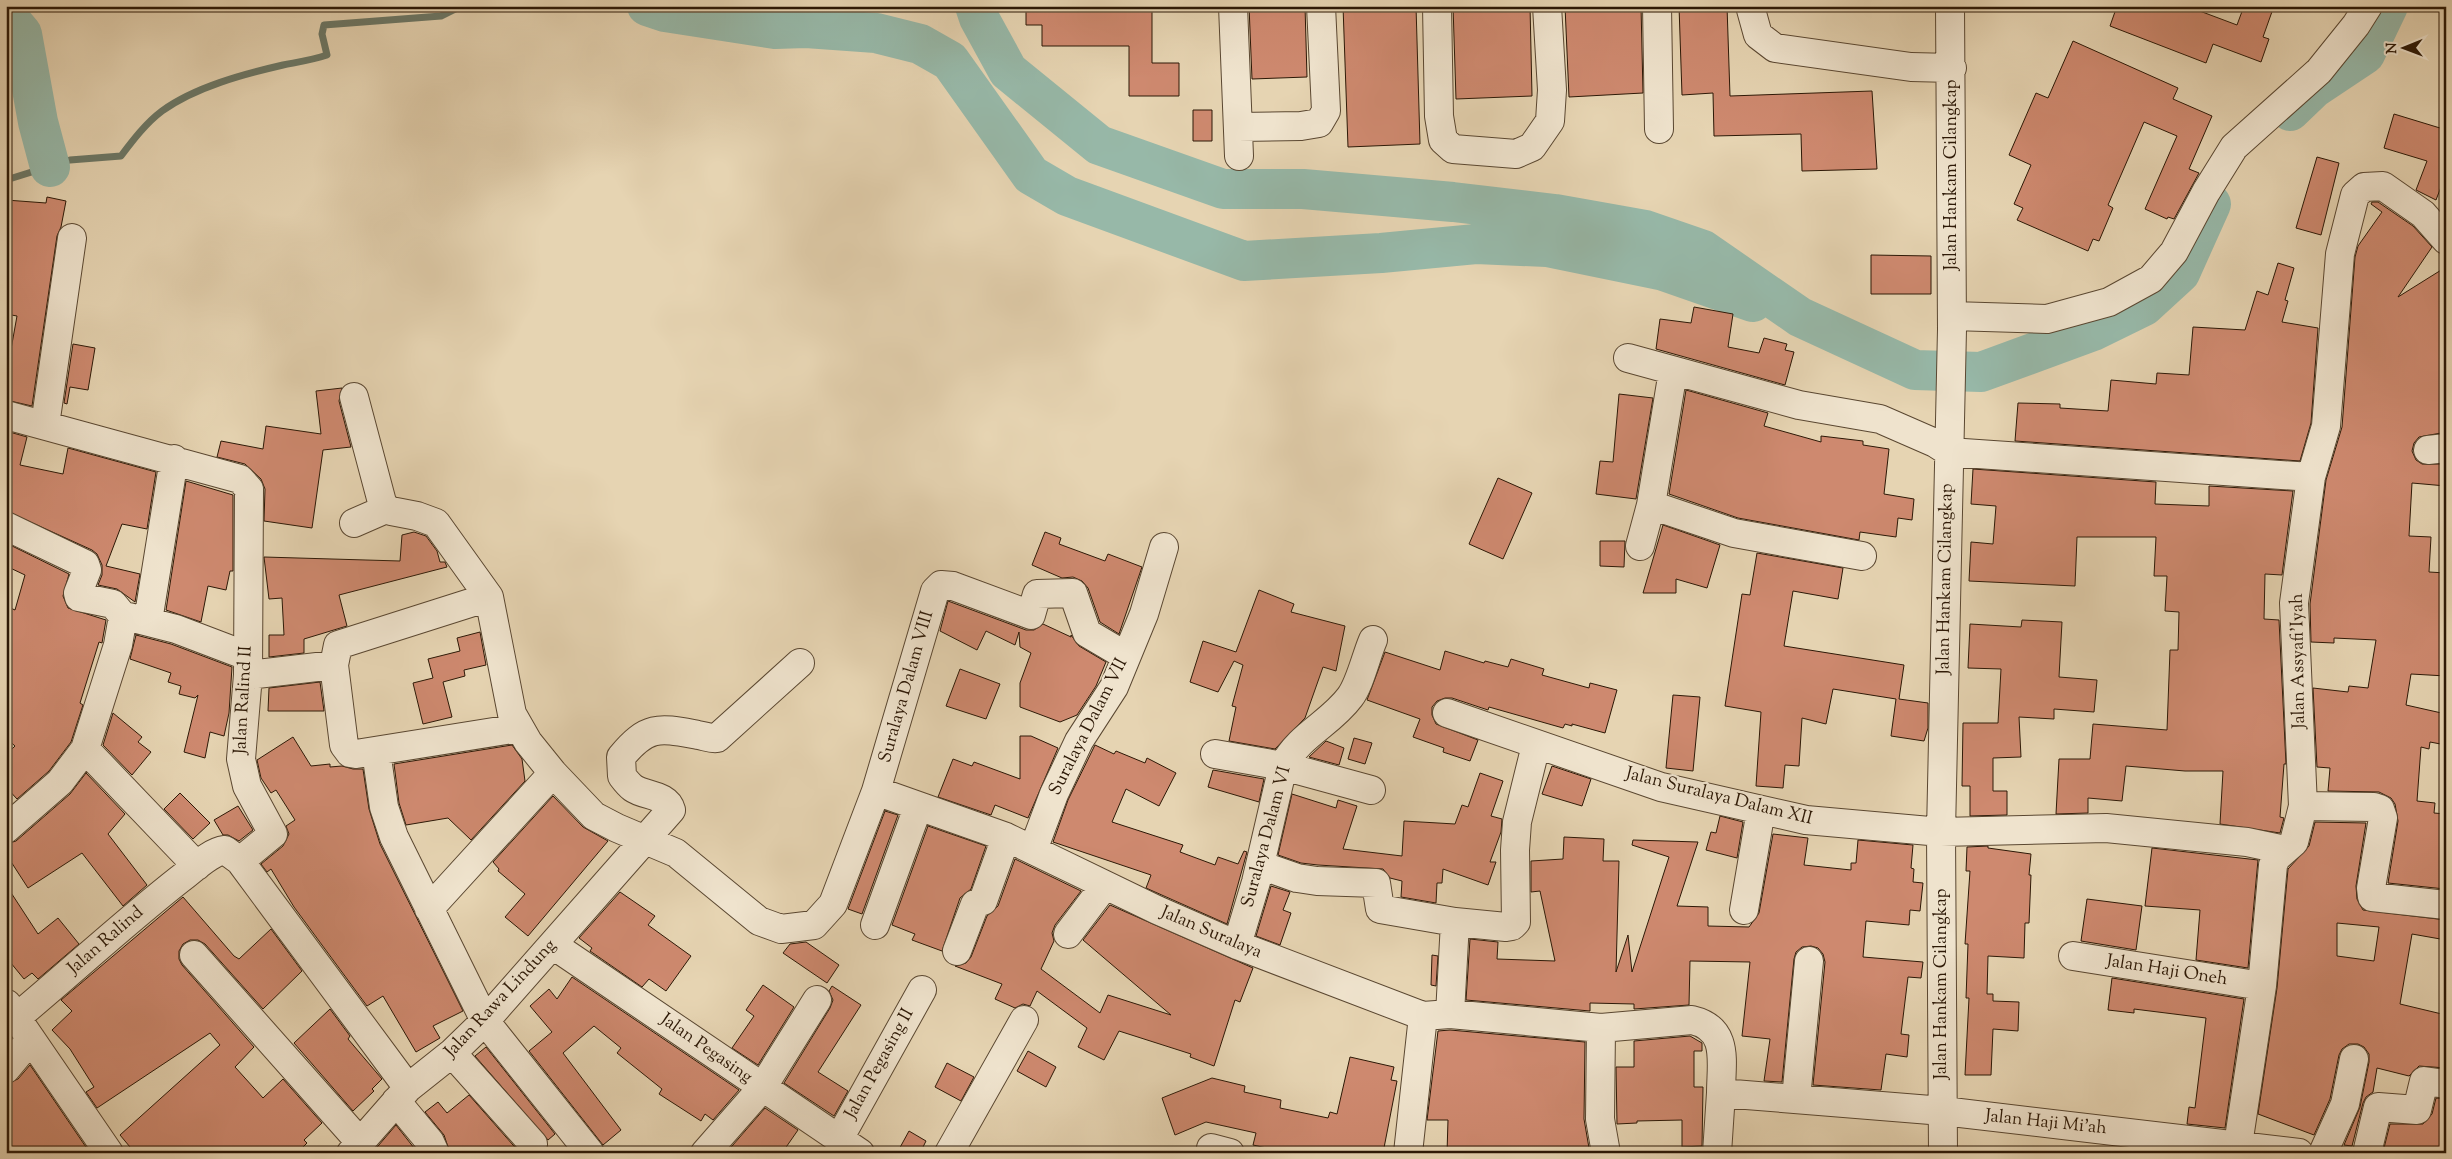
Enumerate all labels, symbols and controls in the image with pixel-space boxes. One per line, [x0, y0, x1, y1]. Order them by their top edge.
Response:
north arrow [2380, 22, 2430, 72]
text: N [2383, 42, 2403, 54]
street label: Jalan Hankam Cilangkap [1939, 79, 1965, 272]
street label: Jalan Hankam Cilangkap [1931, 483, 1961, 676]
street label: Jalan Assyafi'Iyah [2285, 593, 2313, 730]
street label: Suralaya Dalam VIII [873, 608, 941, 766]
street label: Jalan Ralind II [228, 645, 260, 756]
street label: Suralaya Dalam VII [1043, 654, 1135, 800]
street label: Jalan Suralaya Dalam XII [1622, 761, 1815, 833]
street label: Suralaya Dalam VI [1236, 763, 1298, 911]
street label: Jalan Hankam Cilangkap [1929, 888, 1955, 1081]
street label: Jalan Suralaya [1155, 900, 1266, 966]
street label: Jalan Ralind [62, 901, 150, 982]
street label: Jalan Rawa Lindung [438, 934, 563, 1065]
street label: Jalan Haji Oneh [2104, 948, 2230, 993]
street label: Jalan Pegasing II [838, 1004, 921, 1125]
street label: Jalan Pegasing [654, 1007, 758, 1091]
street label: Jalan Haji Mi'ah [1983, 1104, 2109, 1142]

